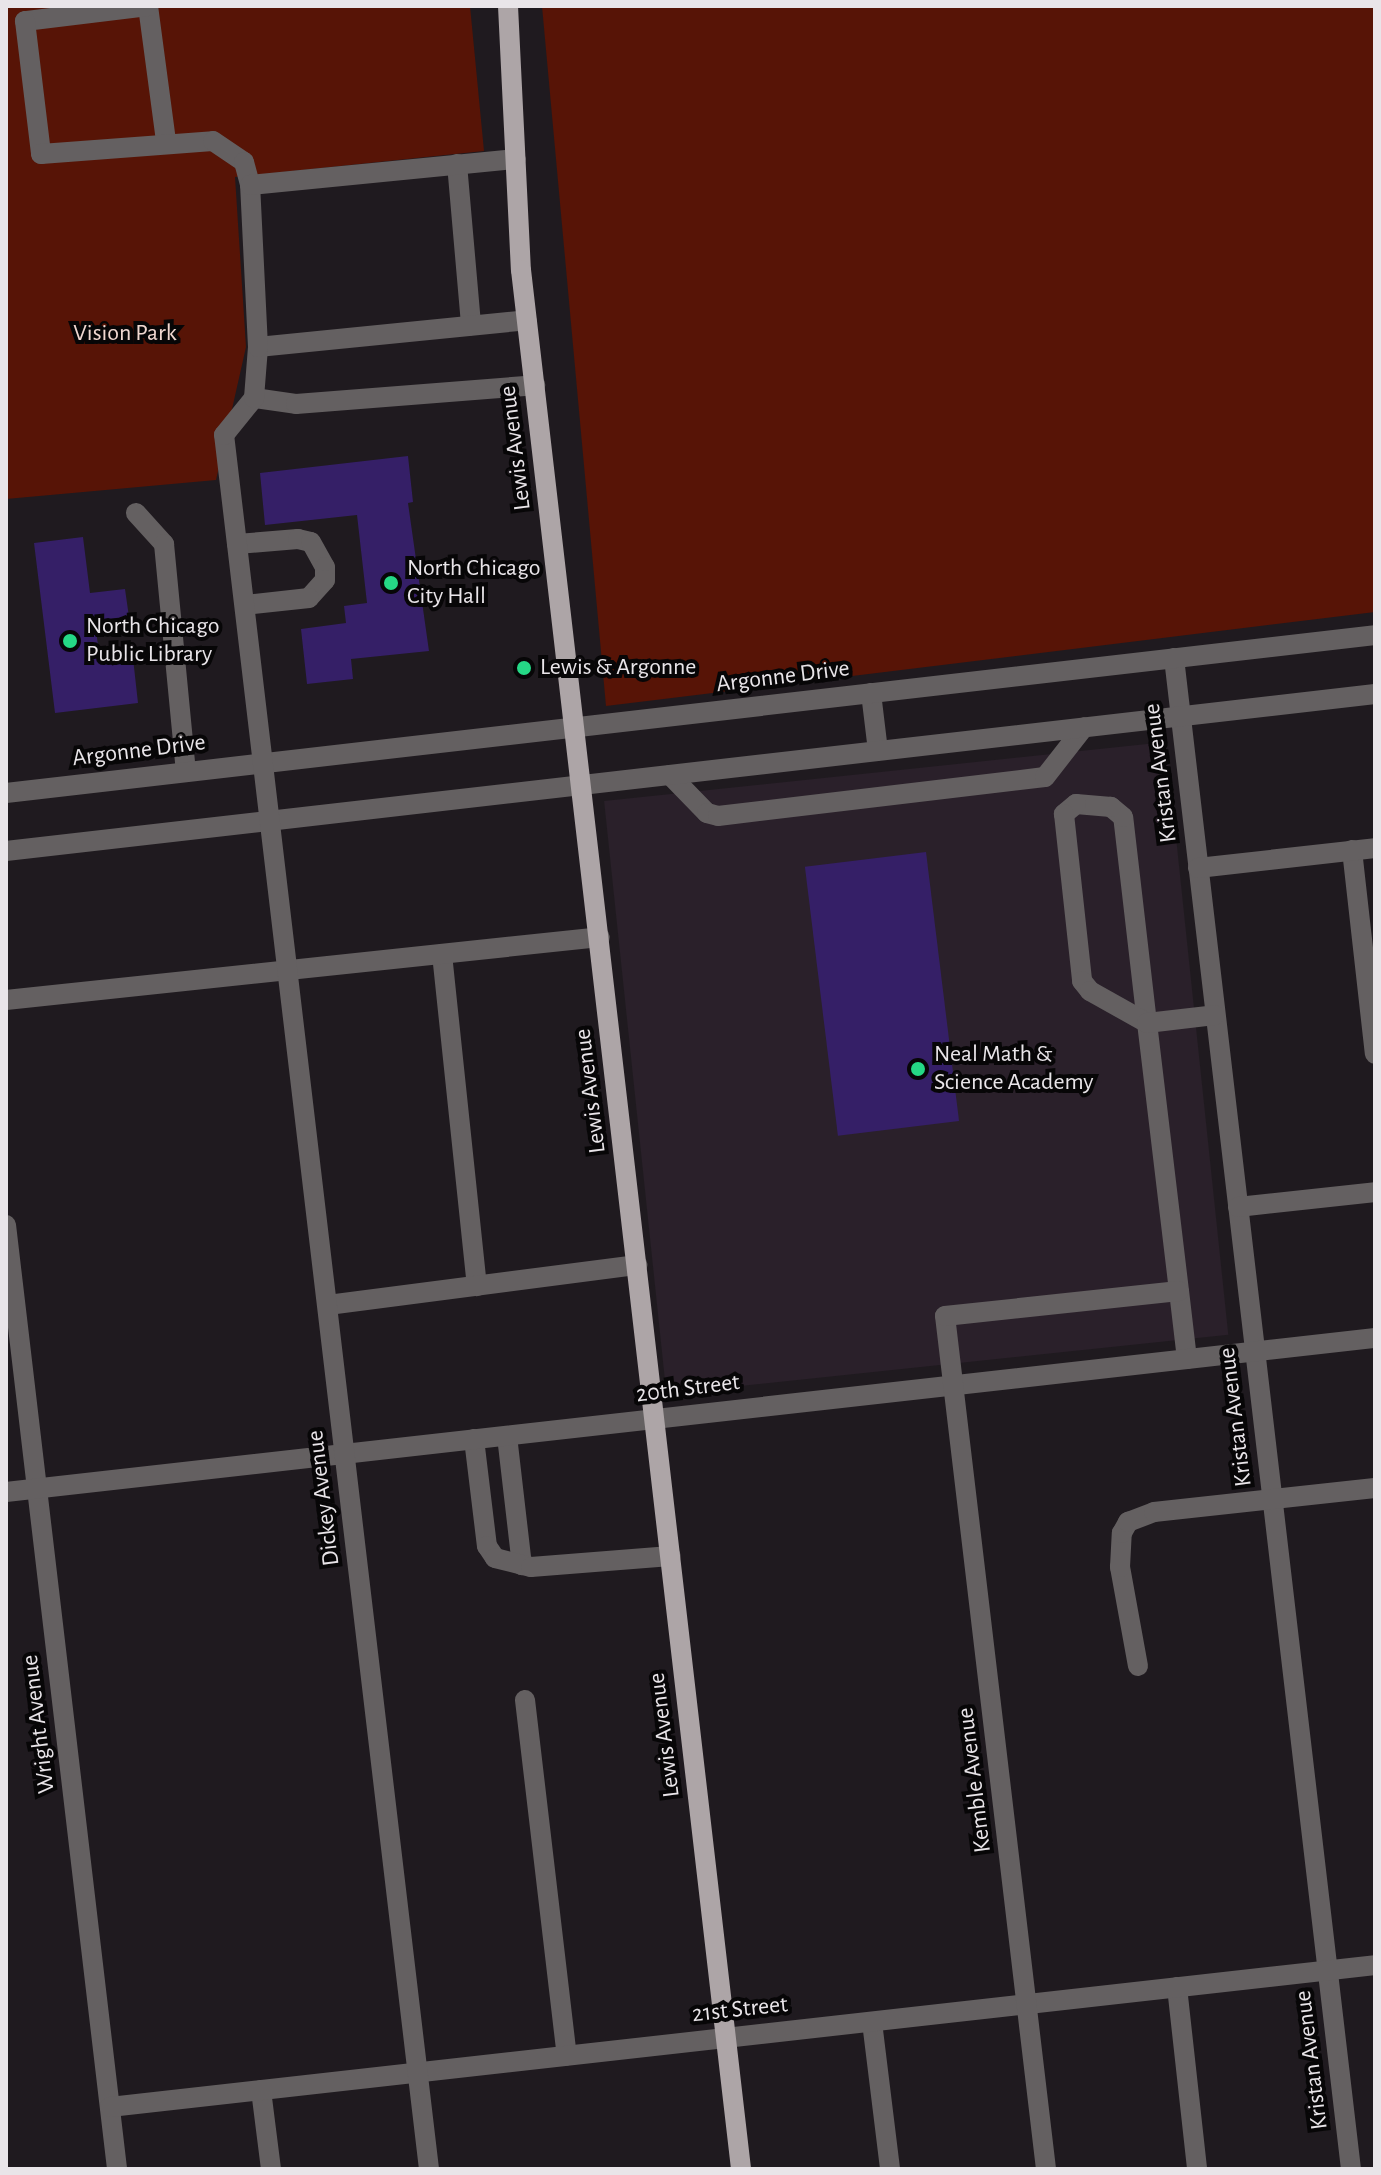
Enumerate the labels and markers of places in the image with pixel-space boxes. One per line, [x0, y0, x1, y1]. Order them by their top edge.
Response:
place label: North Chicago City Hall [407, 555, 541, 611]
marker: North Chicago City Hall [382, 574, 400, 592]
place label: North Chicago Public Library [86, 613, 220, 669]
marker: North Chicago Public Library [61, 632, 79, 650]
place label: Lewis & Argonne [540, 654, 696, 682]
marker: Lewis & Argonne [515, 659, 533, 677]
place label: Neal Math & Science Academy [934, 1041, 1094, 1097]
marker: Neal Math & Science Academy [909, 1060, 927, 1078]

